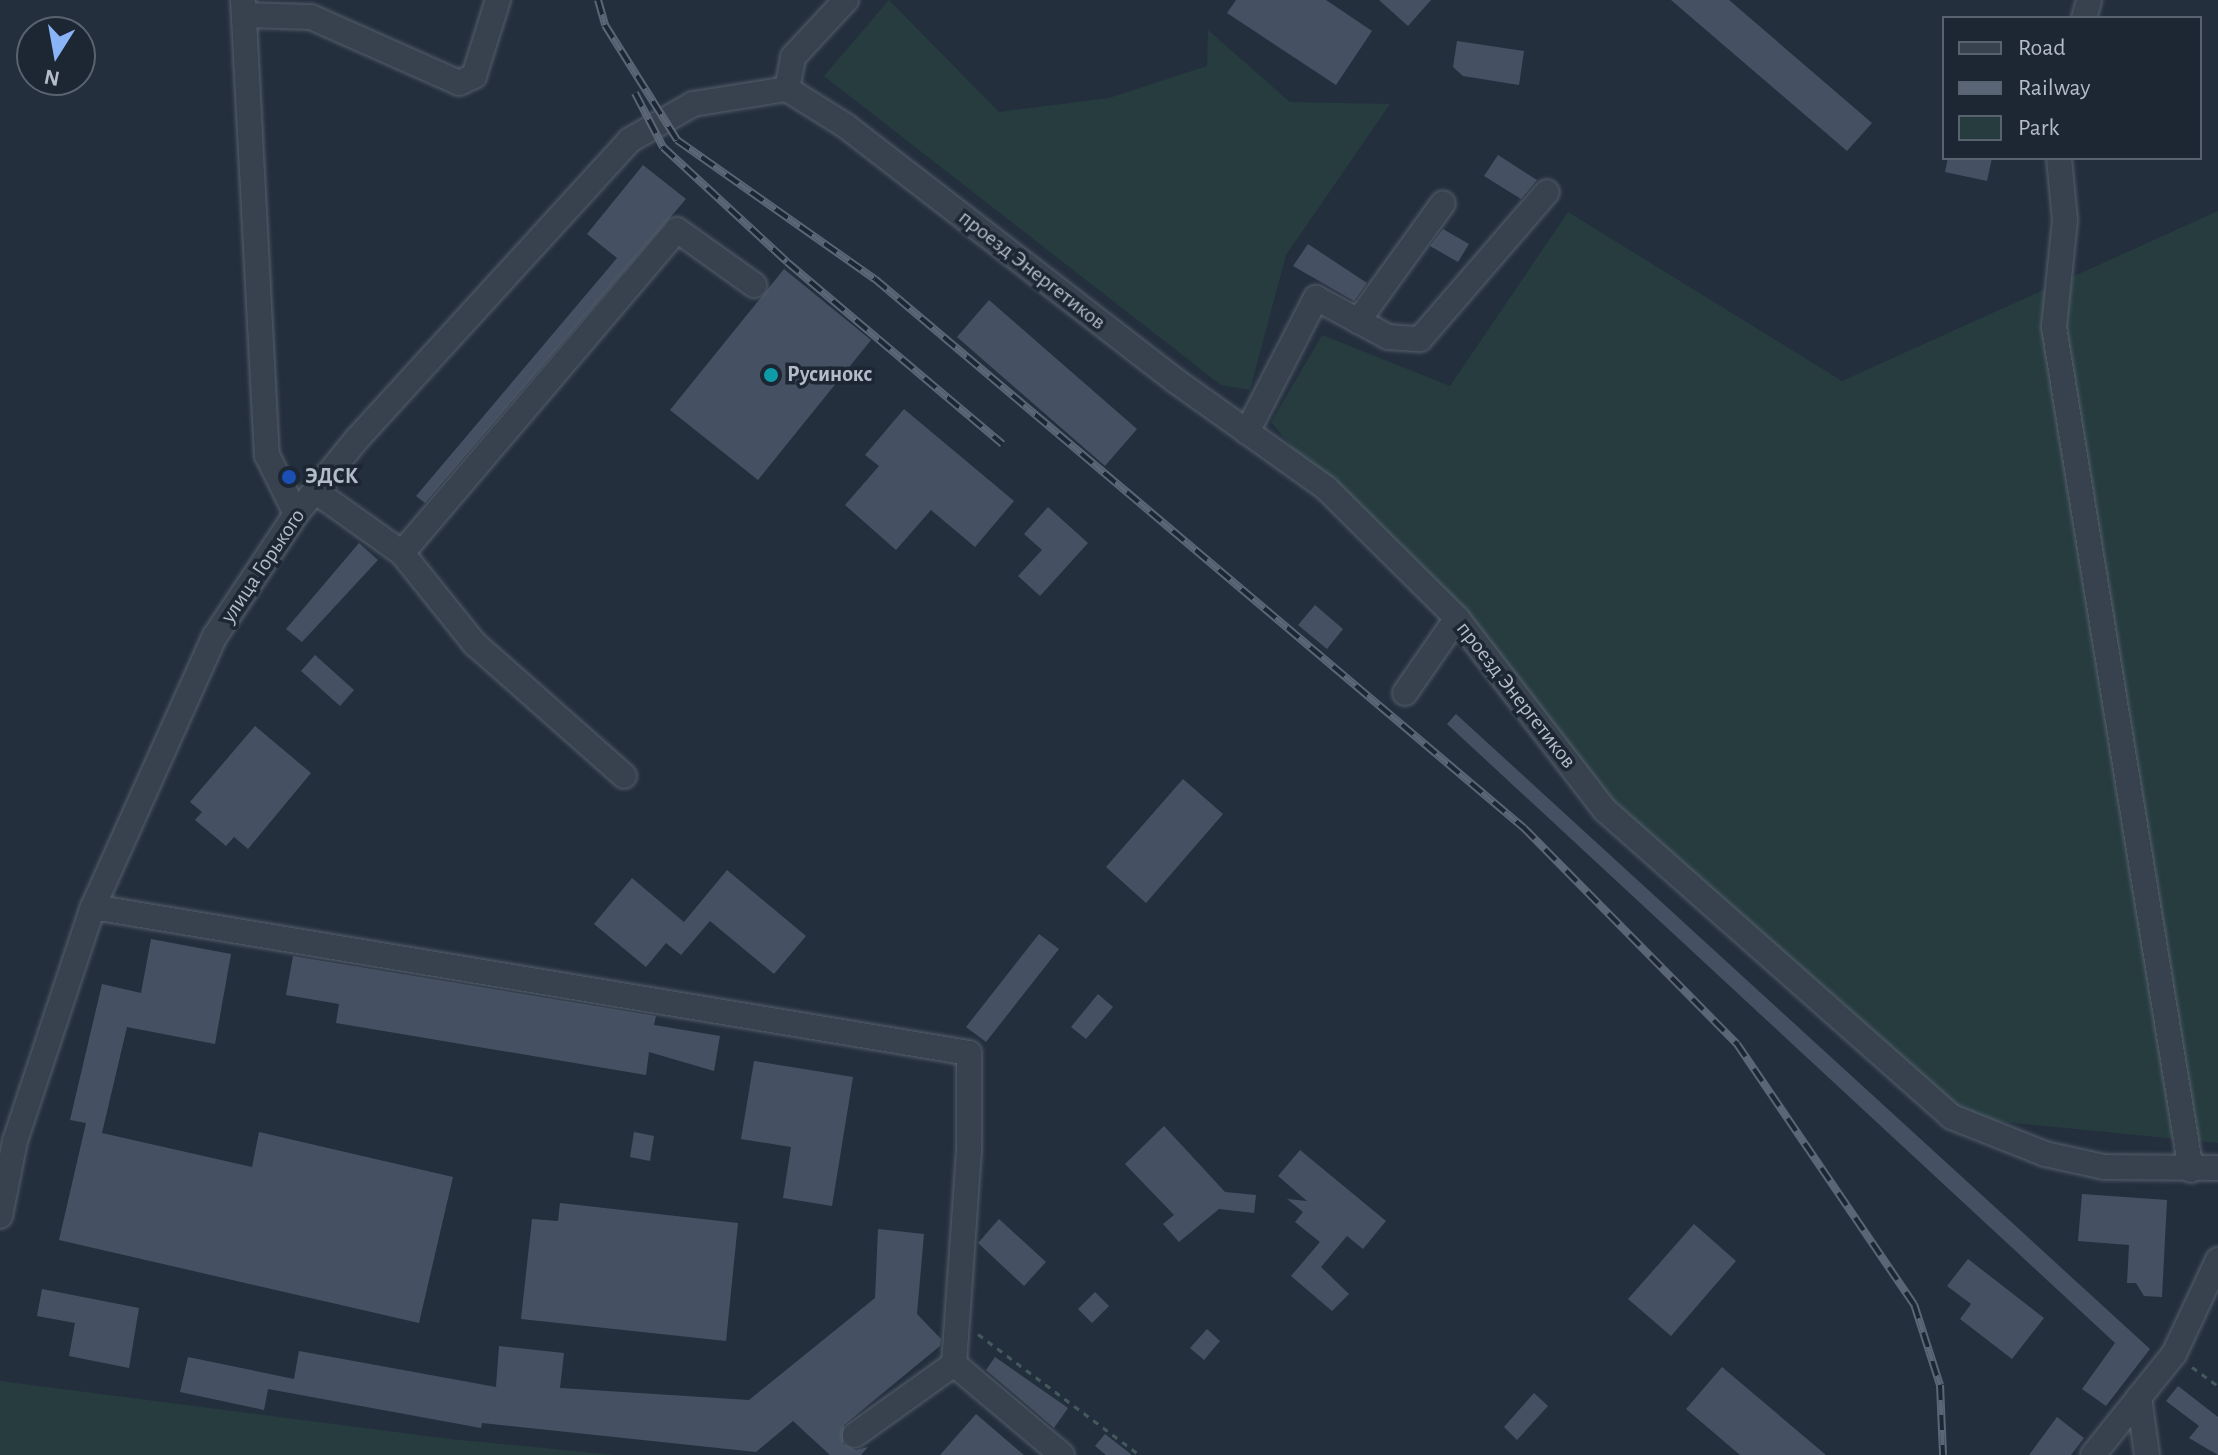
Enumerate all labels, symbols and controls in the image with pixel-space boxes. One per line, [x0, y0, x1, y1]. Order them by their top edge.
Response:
north arrow [16, 16, 96, 96]
legend [1942, 16, 2202, 160]
text: Road [2018, 36, 2066, 60]
text: N [42, 65, 61, 90]
text: Railway [2018, 76, 2090, 100]
text: Park [2018, 116, 2059, 140]
street label: проезд Энергетиков [953, 204, 1111, 336]
place label: Русинокс [787, 362, 872, 388]
marker: Русинокс [762, 366, 780, 384]
place label: ЭДСК [305, 464, 358, 490]
marker: ЭДСК [280, 468, 298, 486]
street label: улица Горького [215, 504, 311, 628]
street label: проезд Энергетиков [1450, 616, 1582, 774]

